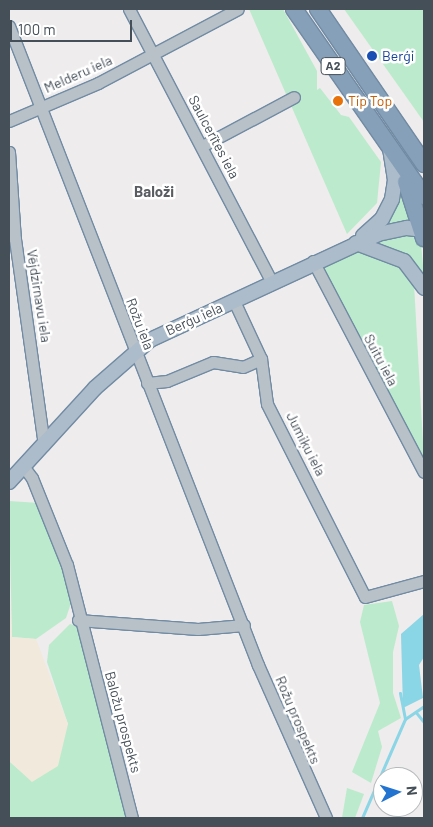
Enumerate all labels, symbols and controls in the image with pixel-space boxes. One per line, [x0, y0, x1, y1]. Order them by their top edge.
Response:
scale bar [12, 10, 135, 42]
text: 100 m [18, 20, 56, 38]
place label: Berģi [382, 48, 414, 64]
marker: Berģi [366, 50, 378, 62]
street label: Melderu iela [41, 52, 115, 96]
road number: A2 [320, 56, 346, 76]
street label: Saulcerītes iela [185, 92, 243, 182]
place label: Tip Top [348, 93, 392, 109]
marker: Tip Top [332, 95, 344, 107]
district label: Baloži [134, 183, 174, 201]
street label: Vējdzirnavu iela [23, 248, 55, 344]
street label: Rožu iela [122, 296, 158, 352]
street label: Berģu iela [163, 299, 225, 339]
street label: Suitu iela [360, 331, 402, 389]
street label: Jumiķu iela [283, 409, 329, 479]
street label: Baložu prospekts [101, 669, 145, 775]
street label: Rožu prospekts [272, 674, 324, 766]
north arrow [373, 767, 423, 817]
text: N [404, 785, 421, 796]

